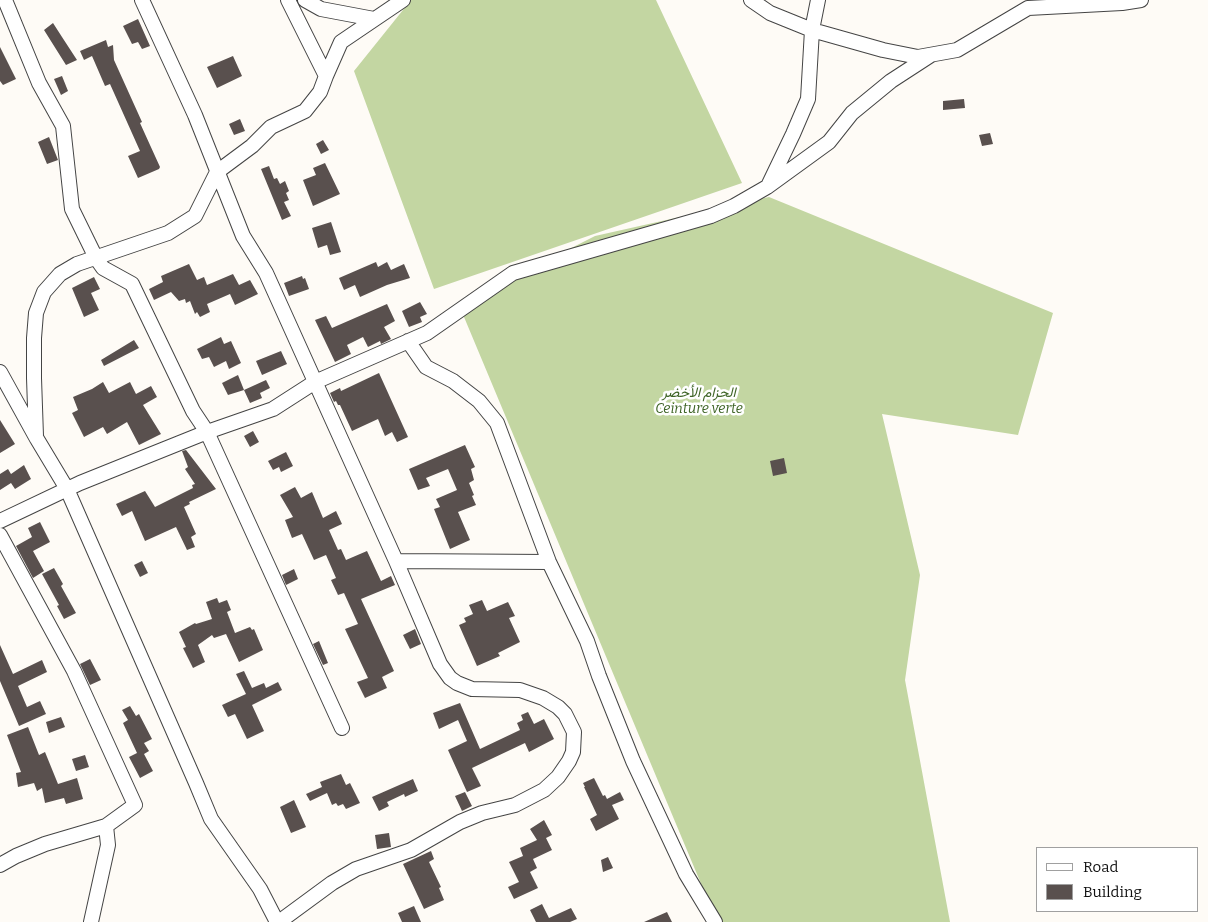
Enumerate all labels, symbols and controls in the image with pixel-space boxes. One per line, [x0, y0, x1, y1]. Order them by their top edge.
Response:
park label: الحزام الأخضر Ceinture verte [655, 385, 743, 418]
legend [1036, 847, 1198, 912]
text: Road [1083, 858, 1118, 876]
text: Building [1083, 883, 1142, 901]

